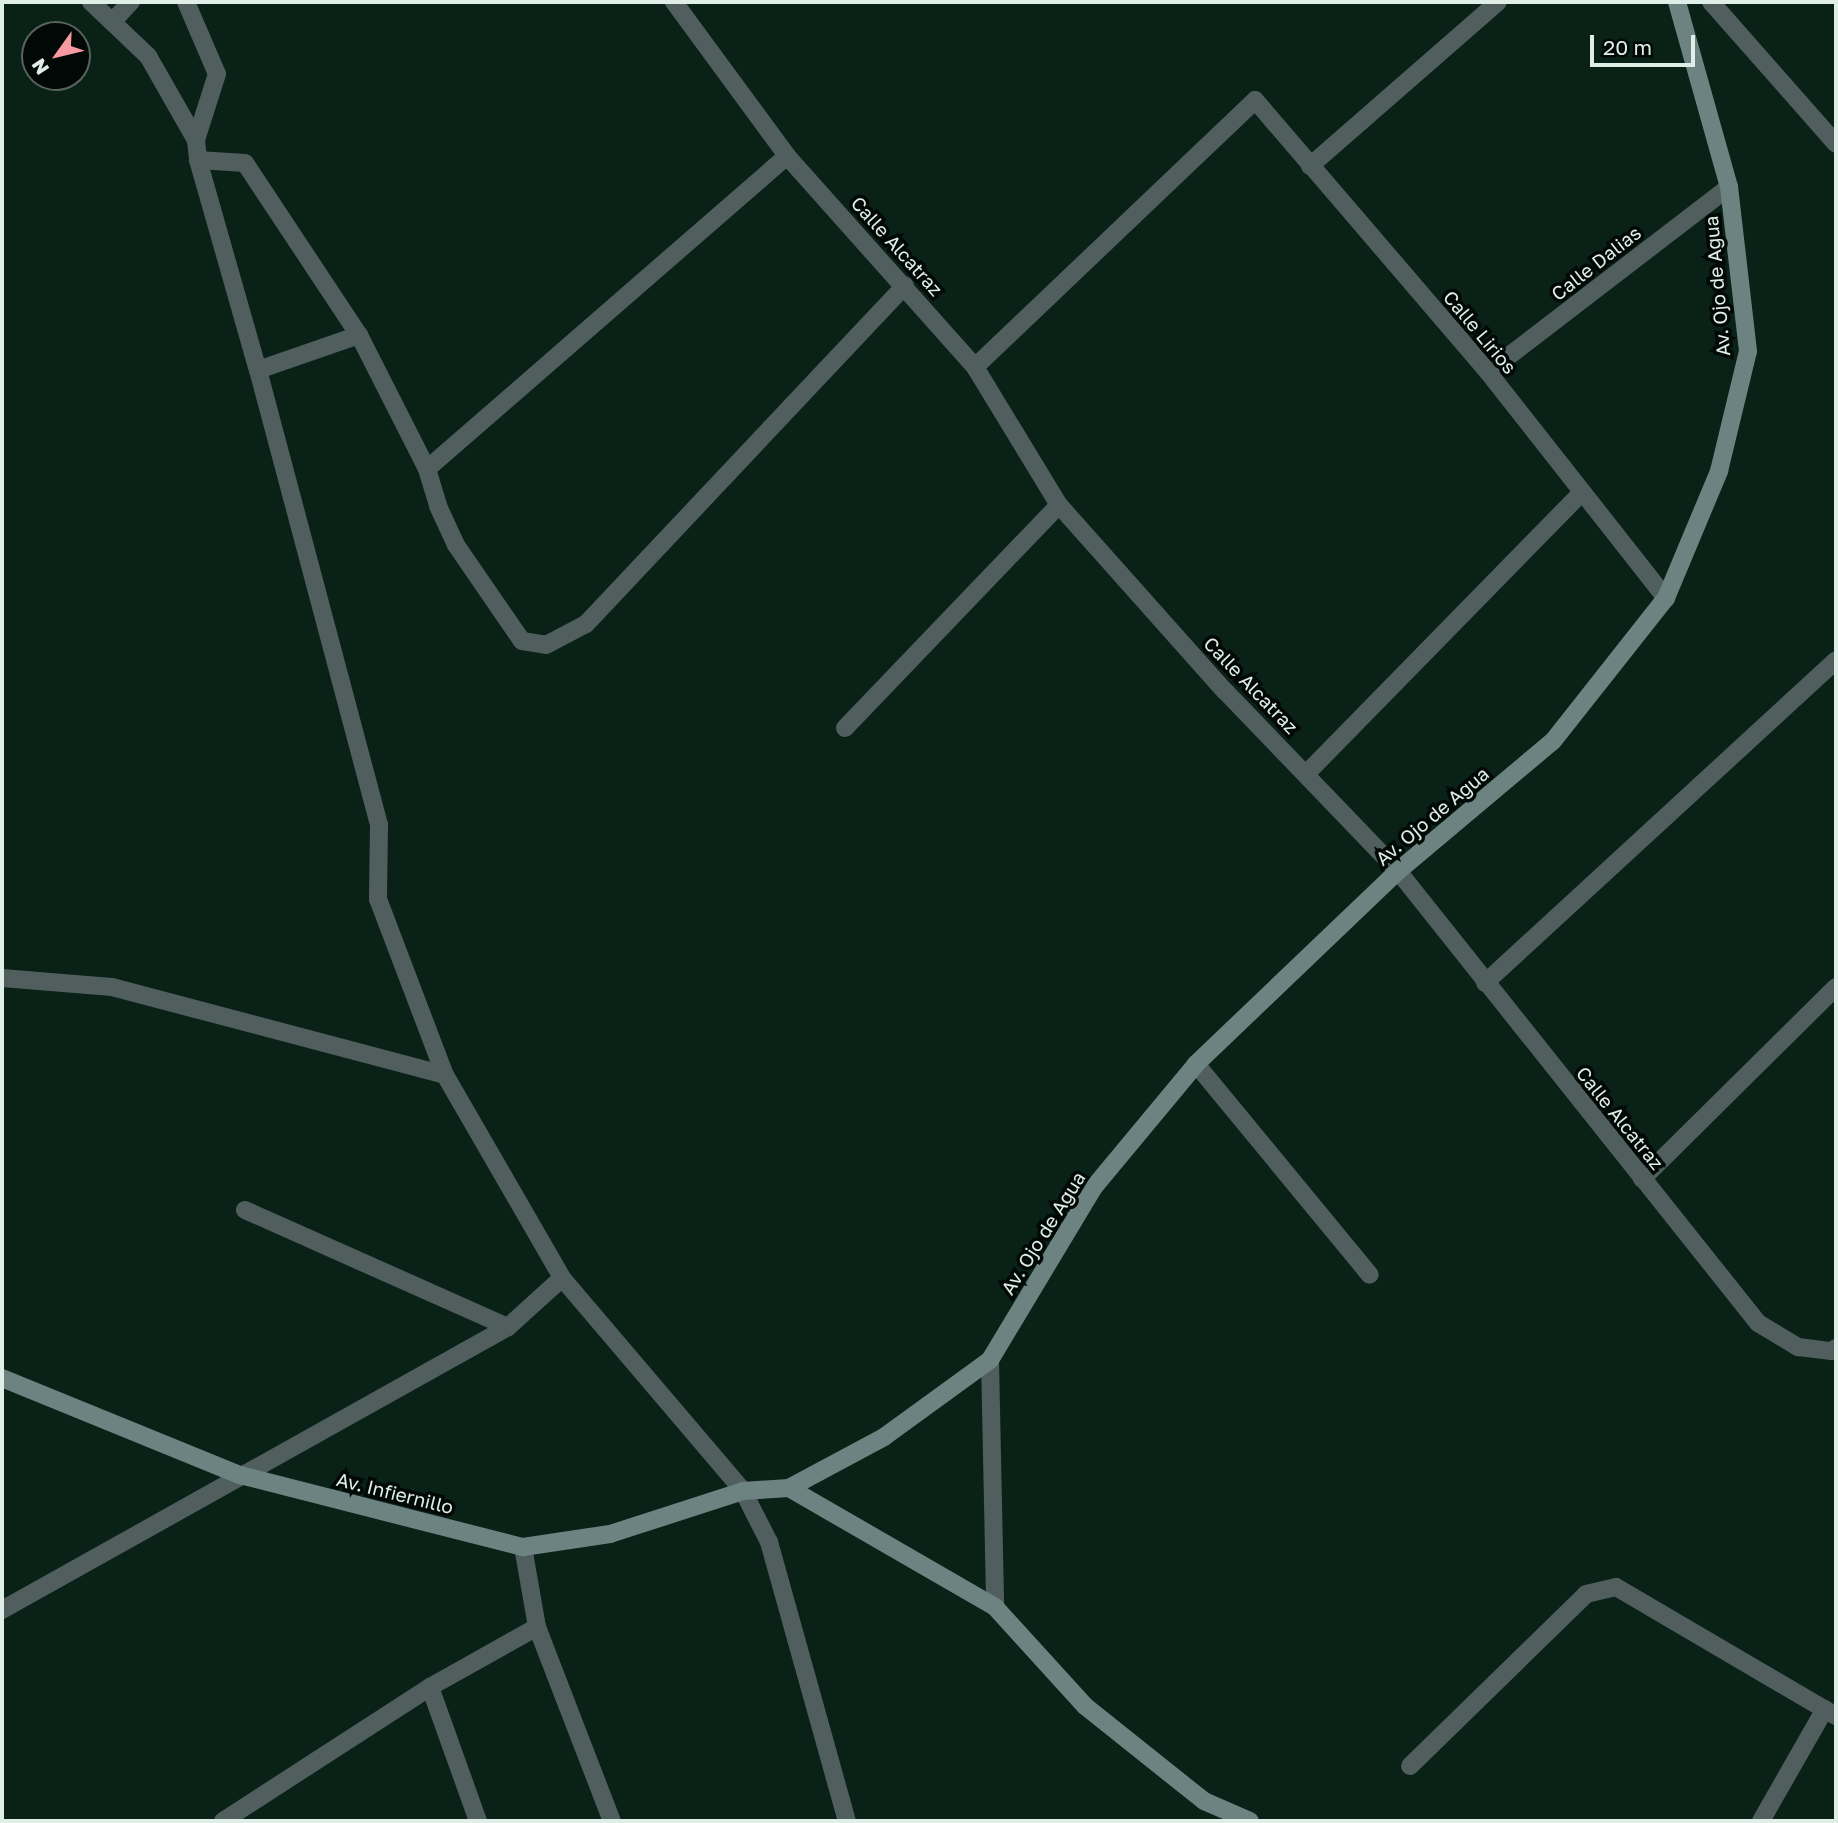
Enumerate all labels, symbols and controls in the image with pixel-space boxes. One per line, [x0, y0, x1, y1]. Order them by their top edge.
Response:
north arrow [21, 21, 91, 91]
scale bar [1593, 21, 1698, 65]
text: 20 m [1603, 34, 1652, 60]
text: N [26, 54, 53, 79]
street label: Calle Alcatraz [846, 192, 948, 300]
street label: Av. Ojo de Agua [1700, 215, 1734, 357]
street label: Calle Dalias [1547, 221, 1645, 305]
street label: Calle Lirios [1439, 286, 1521, 378]
street label: Calle Alcatraz [1199, 632, 1303, 738]
street label: Av. Ojo de Agua [1371, 762, 1493, 870]
street label: Calle Alcatraz [1572, 1062, 1668, 1174]
street label: Av. Ojo de Agua [996, 1167, 1090, 1299]
street label: Av. Infiernillo [334, 1467, 456, 1519]

